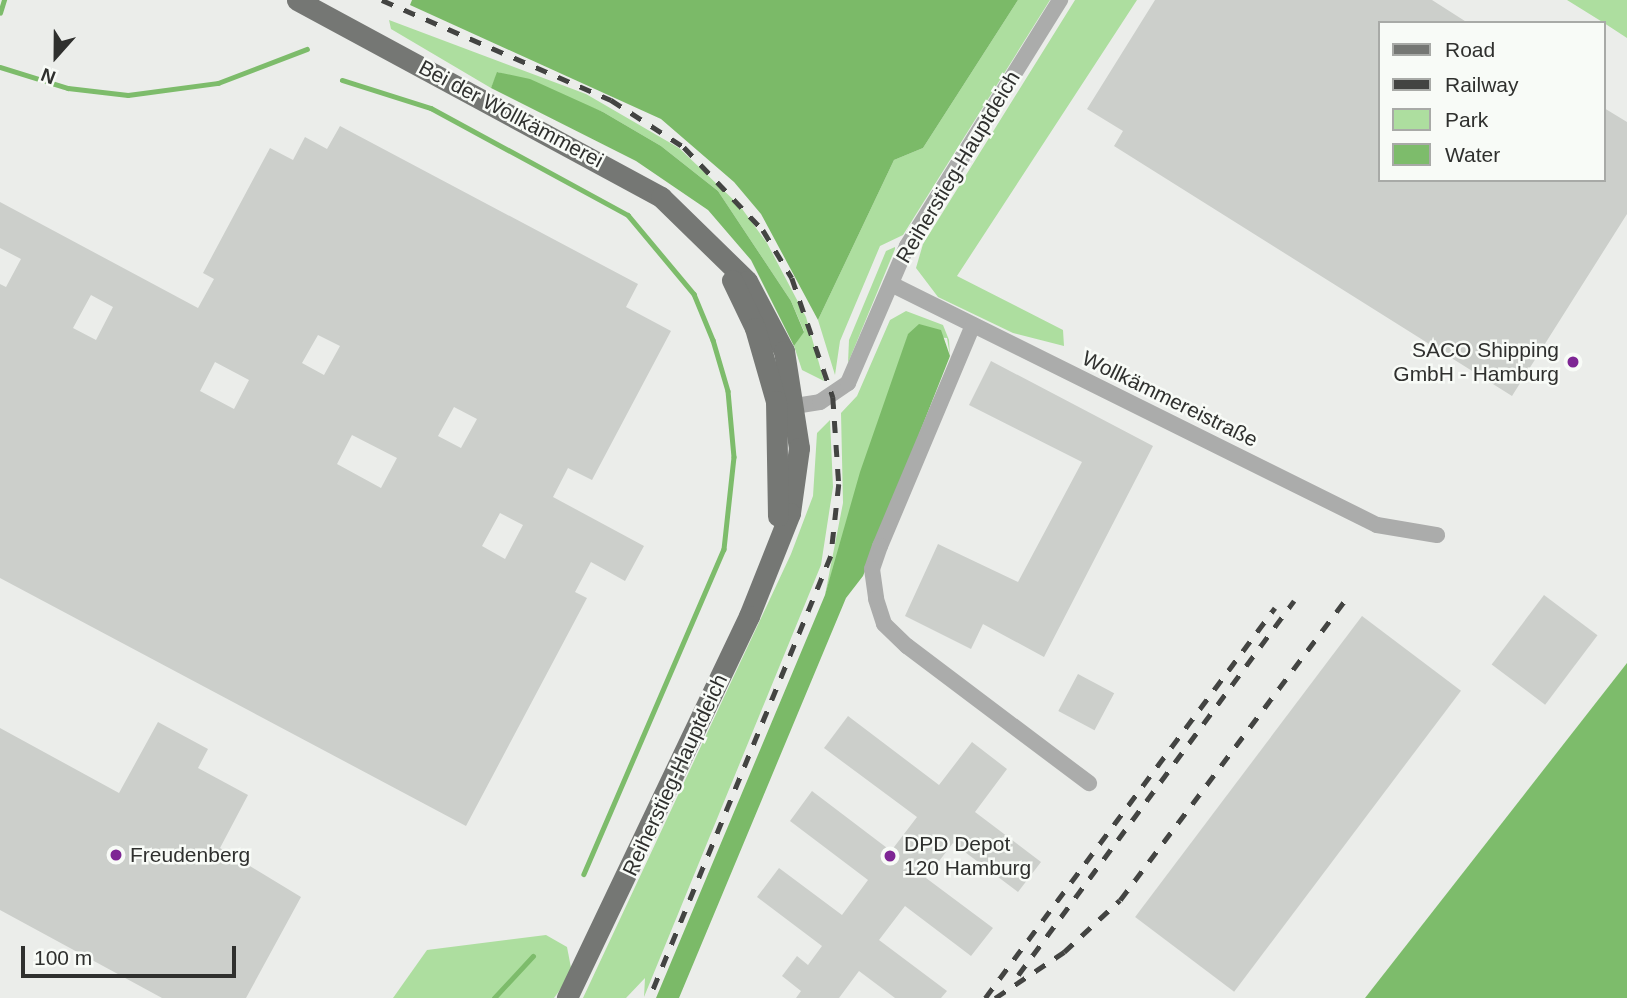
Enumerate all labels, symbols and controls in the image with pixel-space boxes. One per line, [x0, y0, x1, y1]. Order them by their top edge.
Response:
north arrow [21, 21, 91, 91]
legend [1378, 21, 1606, 182]
text: Road [1445, 38, 1495, 61]
street label: Bei der Wollkämmerei [415, 55, 607, 173]
text: N [38, 64, 58, 88]
street label: Reiherstieg-Hauptdeich [891, 66, 1025, 268]
text: Railway [1445, 73, 1519, 96]
text: Park [1445, 108, 1488, 131]
text: Water [1445, 143, 1500, 166]
place label: SACO Shipping GmbH - Hamburg [1393, 337, 1559, 387]
street label: Wollkämmereistraße [1078, 346, 1262, 452]
marker: SACO Shipping GmbH - Hamburg [1565, 354, 1581, 370]
street label: Reiherstieg-Hauptdeich [617, 670, 733, 880]
place label: DPD Depot 120 Hamburg [904, 831, 1031, 881]
place label: Freudenberg [130, 842, 250, 868]
marker: Freudenberg [108, 847, 124, 863]
marker: DPD Depot 120 Hamburg [882, 848, 898, 864]
scale bar [24, 932, 240, 976]
text: 100 m [34, 946, 92, 969]

